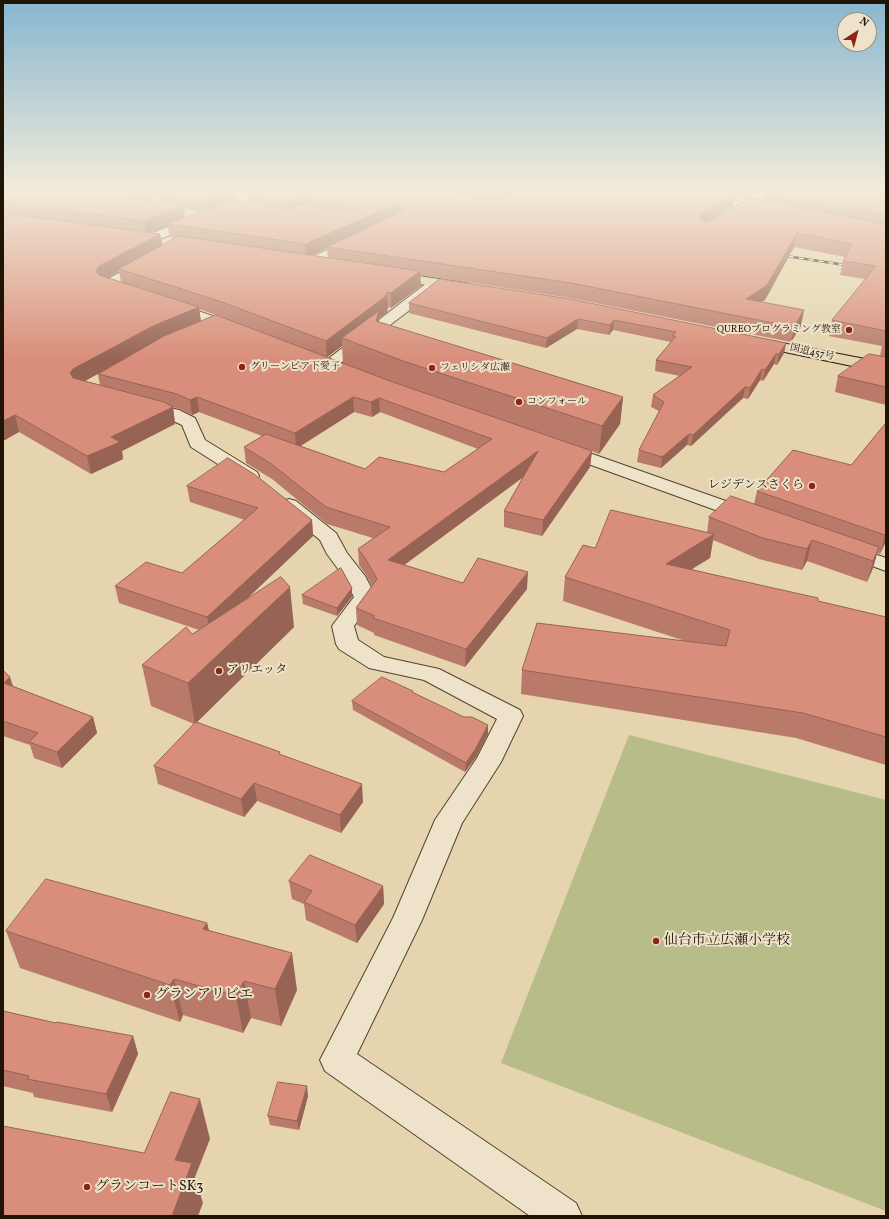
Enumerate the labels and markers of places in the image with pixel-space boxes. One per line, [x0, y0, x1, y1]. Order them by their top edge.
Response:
place label: QUREOプログラミング教室 [717, 324, 841, 336]
marker: QUREOプログラミング教室 [844, 325, 854, 335]
place label: グリーンピア下愛子 [250, 361, 340, 373]
marker: グリーンピア下愛子 [237, 362, 247, 372]
place label: フェリシダ広瀬 [440, 362, 510, 374]
marker: フェリシダ広瀬 [427, 363, 437, 373]
place label: コンフォール [527, 396, 587, 408]
marker: コンフォール [514, 397, 524, 407]
place label: レジデンスさくら [708, 479, 804, 493]
marker: レジデンスさくら [807, 481, 817, 491]
place label: アリエッタ [227, 664, 287, 678]
marker: アリエッタ [214, 666, 224, 676]
place label: 仙台市立広瀬小学校 [664, 933, 790, 949]
marker: 仙台市立広瀬小学校 [651, 936, 661, 946]
place label: グランアリビエ [155, 987, 253, 1003]
marker: グランアリビエ [142, 990, 152, 1000]
place label: グランコートSK3 [95, 1179, 203, 1195]
marker: グランコートSK3 [82, 1182, 92, 1192]

